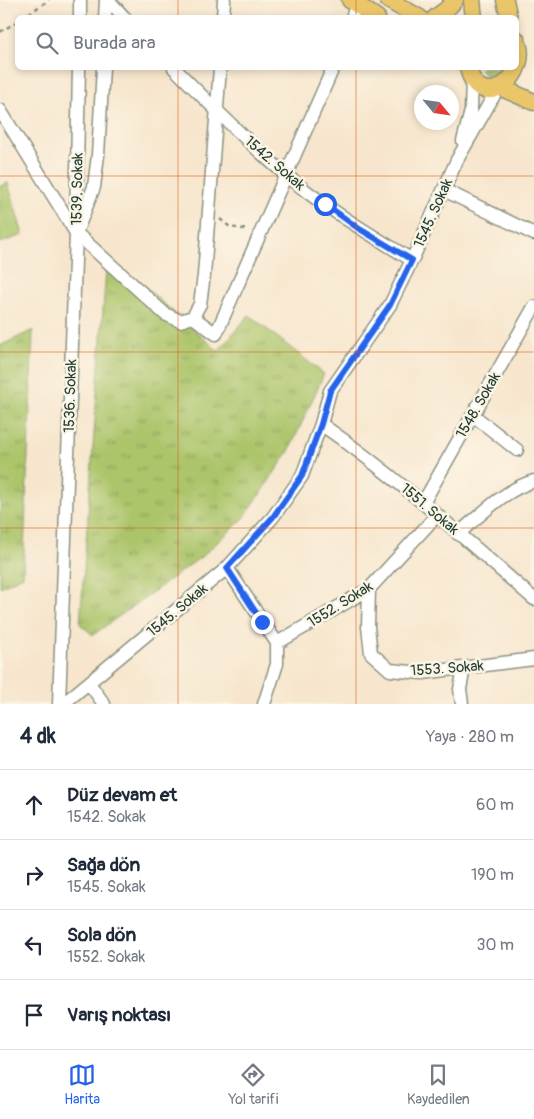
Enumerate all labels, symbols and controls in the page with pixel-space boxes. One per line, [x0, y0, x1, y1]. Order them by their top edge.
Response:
search box [15, 15, 519, 70]
icon: search [33, 29, 61, 57]
text: Burada ara [73, 31, 156, 55]
north arrow [414, 85, 459, 130]
street label: 1542. Sokak [241, 132, 309, 195]
street label: 1539. Sokak [67, 152, 88, 226]
street label: 1545. Sokak [410, 175, 457, 251]
route start [314, 193, 337, 216]
street label: 1536. Sokak [60, 358, 81, 433]
street label: 1548. Sokak [452, 368, 505, 442]
street label: 1551. Sokak [396, 479, 463, 540]
street label: 1552. Sokak [304, 577, 377, 632]
street label: 1545. Sokak [143, 579, 212, 641]
route end [251, 611, 274, 634]
street label: 1553. Sokak [410, 656, 485, 681]
text: 4 dk [20, 723, 56, 750]
text: Yaya · 280 m [426, 727, 514, 747]
text: Düz devam et [67, 783, 177, 807]
icon: ahead [20, 791, 48, 819]
text: 60 m [476, 795, 514, 815]
text: 1542. Sokak [67, 807, 146, 827]
text: Sağa dön [67, 853, 140, 877]
icon: right [20, 861, 48, 889]
text: 190 m [471, 865, 514, 885]
text: 1545. Sokak [67, 877, 146, 897]
text: Sola dön [67, 923, 136, 947]
icon: left [20, 931, 48, 959]
text: 30 m [476, 935, 514, 955]
text: 1552. Sokak [67, 947, 145, 967]
icon: arrive [20, 1001, 48, 1029]
text: Varış noktası [67, 1003, 171, 1027]
tab: Harita [64, 1061, 100, 1108]
tab: Yol tarifi [228, 1061, 278, 1108]
tab: Kaydedilen [407, 1061, 470, 1108]

